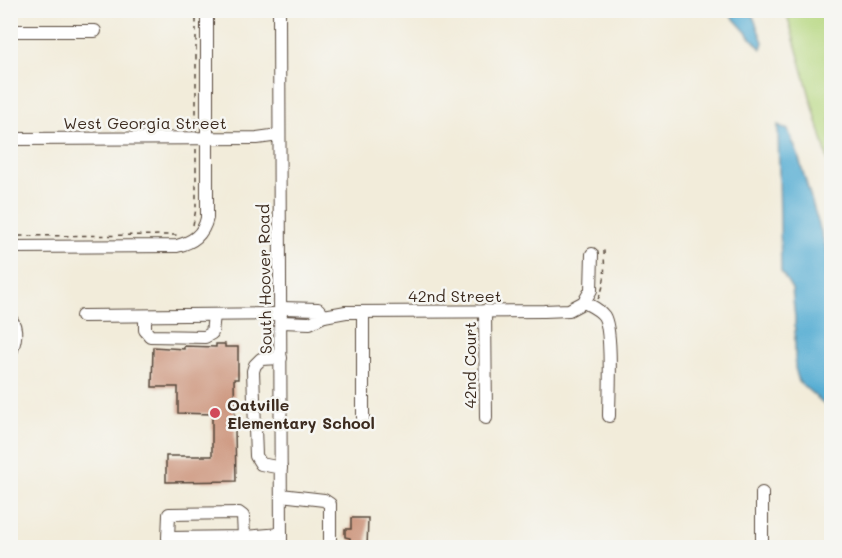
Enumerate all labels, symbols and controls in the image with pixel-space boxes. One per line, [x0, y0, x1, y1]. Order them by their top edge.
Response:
street label: West Georgia Street [63, 112, 227, 133]
street label: South Hoover Road [252, 204, 276, 354]
street label: 42nd Street [408, 285, 502, 306]
street label: 42nd Court [459, 321, 480, 409]
place label: Oatville Elementary School [227, 394, 375, 433]
marker: Oatville Elementary School [208, 406, 222, 420]

